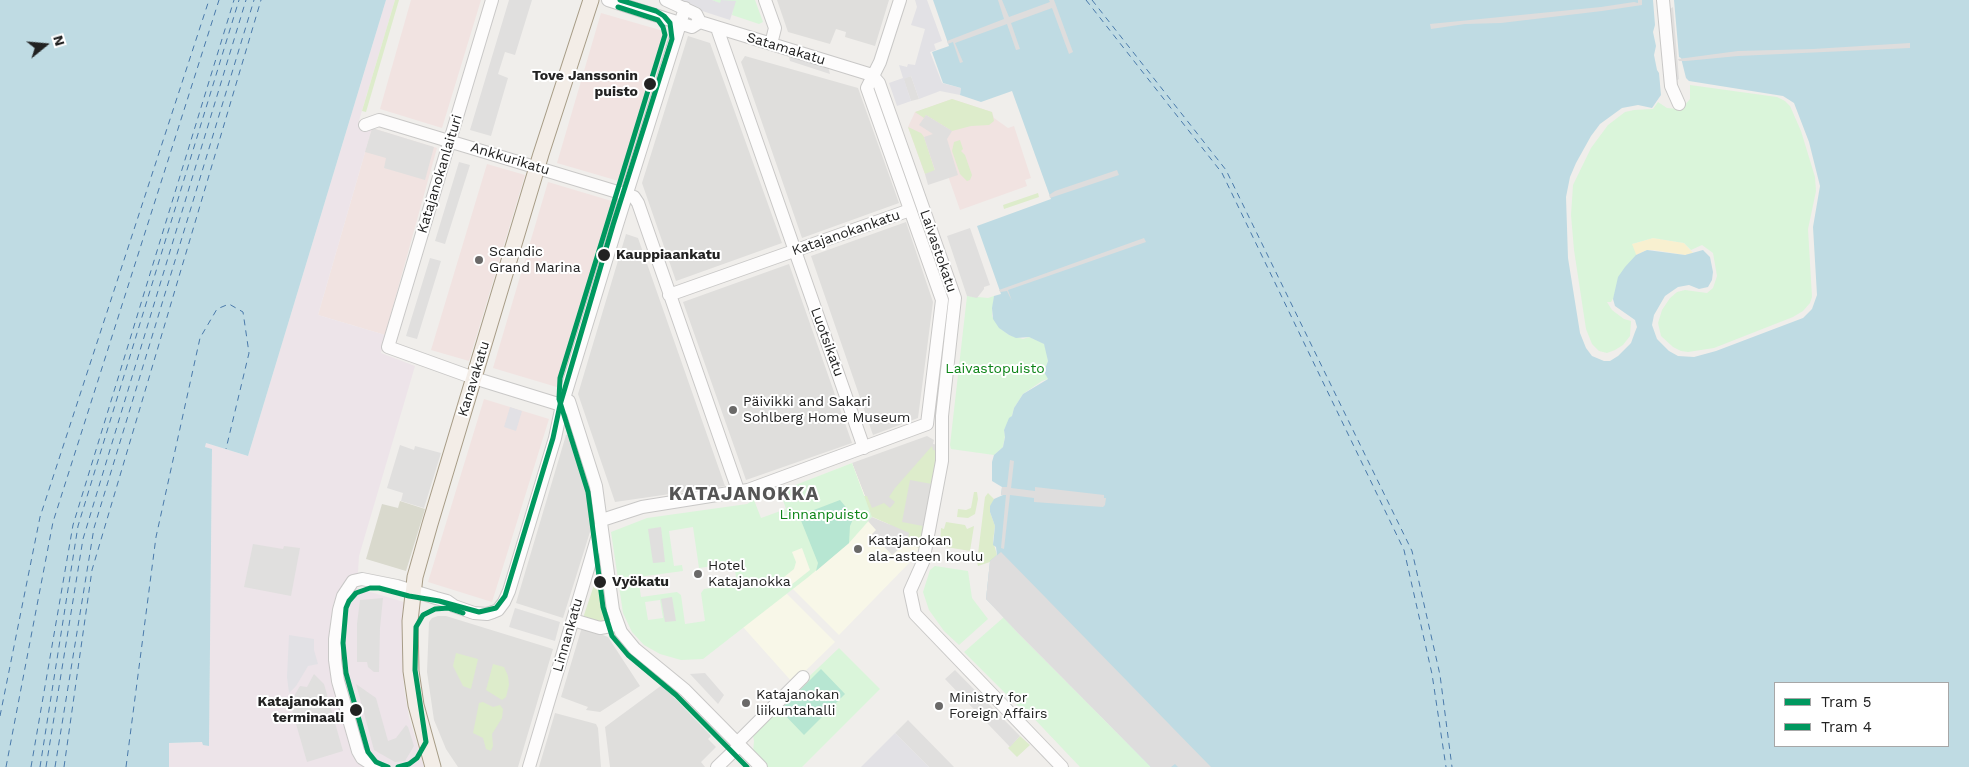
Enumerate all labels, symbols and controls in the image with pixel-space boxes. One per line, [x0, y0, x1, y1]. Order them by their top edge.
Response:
north arrow [20, 20, 70, 70]
street label: Satamakatu [745, 29, 827, 69]
text: N [50, 33, 69, 48]
place label: Tove Janssonin puisto [532, 68, 638, 100]
marker: Tove Janssonin puisto [642, 76, 658, 92]
street label: Katajanokanlaituri [414, 113, 466, 235]
street label: Ankkurikatu [468, 139, 552, 179]
street label: Katajanokankatu [790, 207, 902, 259]
street label: Laivastokatu [916, 207, 960, 295]
place label: Scandic Grand Marina [489, 244, 581, 276]
marker: Kauppiaankatu [596, 247, 612, 263]
place label: Kauppiaankatu [616, 247, 720, 263]
marker: Scandic Grand Marina [473, 254, 485, 266]
street label: Luotsikatu [807, 305, 847, 379]
street label: Kanavakatu [455, 339, 493, 419]
park label: Laivastopuisto [945, 361, 1045, 377]
place label: Päivikki and Sakari Sohlberg Home Museum [743, 394, 910, 427]
marker: Päivikki and Sakari Sohlberg Home Museum [727, 404, 739, 416]
district label: KATAJANOKKA [667, 483, 821, 505]
park label: Linnanpuisto [780, 507, 868, 523]
place label: Katajanokan ala-asteen koulu [868, 533, 983, 566]
marker: Katajanokan ala-asteen koulu [852, 543, 864, 555]
place label: Hotel Katajanokka [708, 558, 791, 590]
marker: Hotel Katajanokka [692, 568, 704, 580]
marker: Vyökatu [592, 574, 608, 590]
place label: Vyökatu [612, 574, 669, 590]
street label: Linnankatu [549, 596, 587, 674]
legend [1774, 682, 1949, 747]
place label: Katajanokan liikuntahalli [756, 687, 840, 720]
place label: Ministry for Foreign Affairs [949, 690, 1047, 722]
text: Tram 5 [1821, 693, 1872, 711]
place label: Katajanokan terminaali [258, 694, 344, 726]
marker: Katajanokan liikuntahalli [740, 697, 752, 709]
marker: Ministry for Foreign Affairs [933, 700, 945, 712]
marker: Katajanokan terminaali [348, 702, 364, 718]
text: Tram 4 [1821, 718, 1872, 736]

